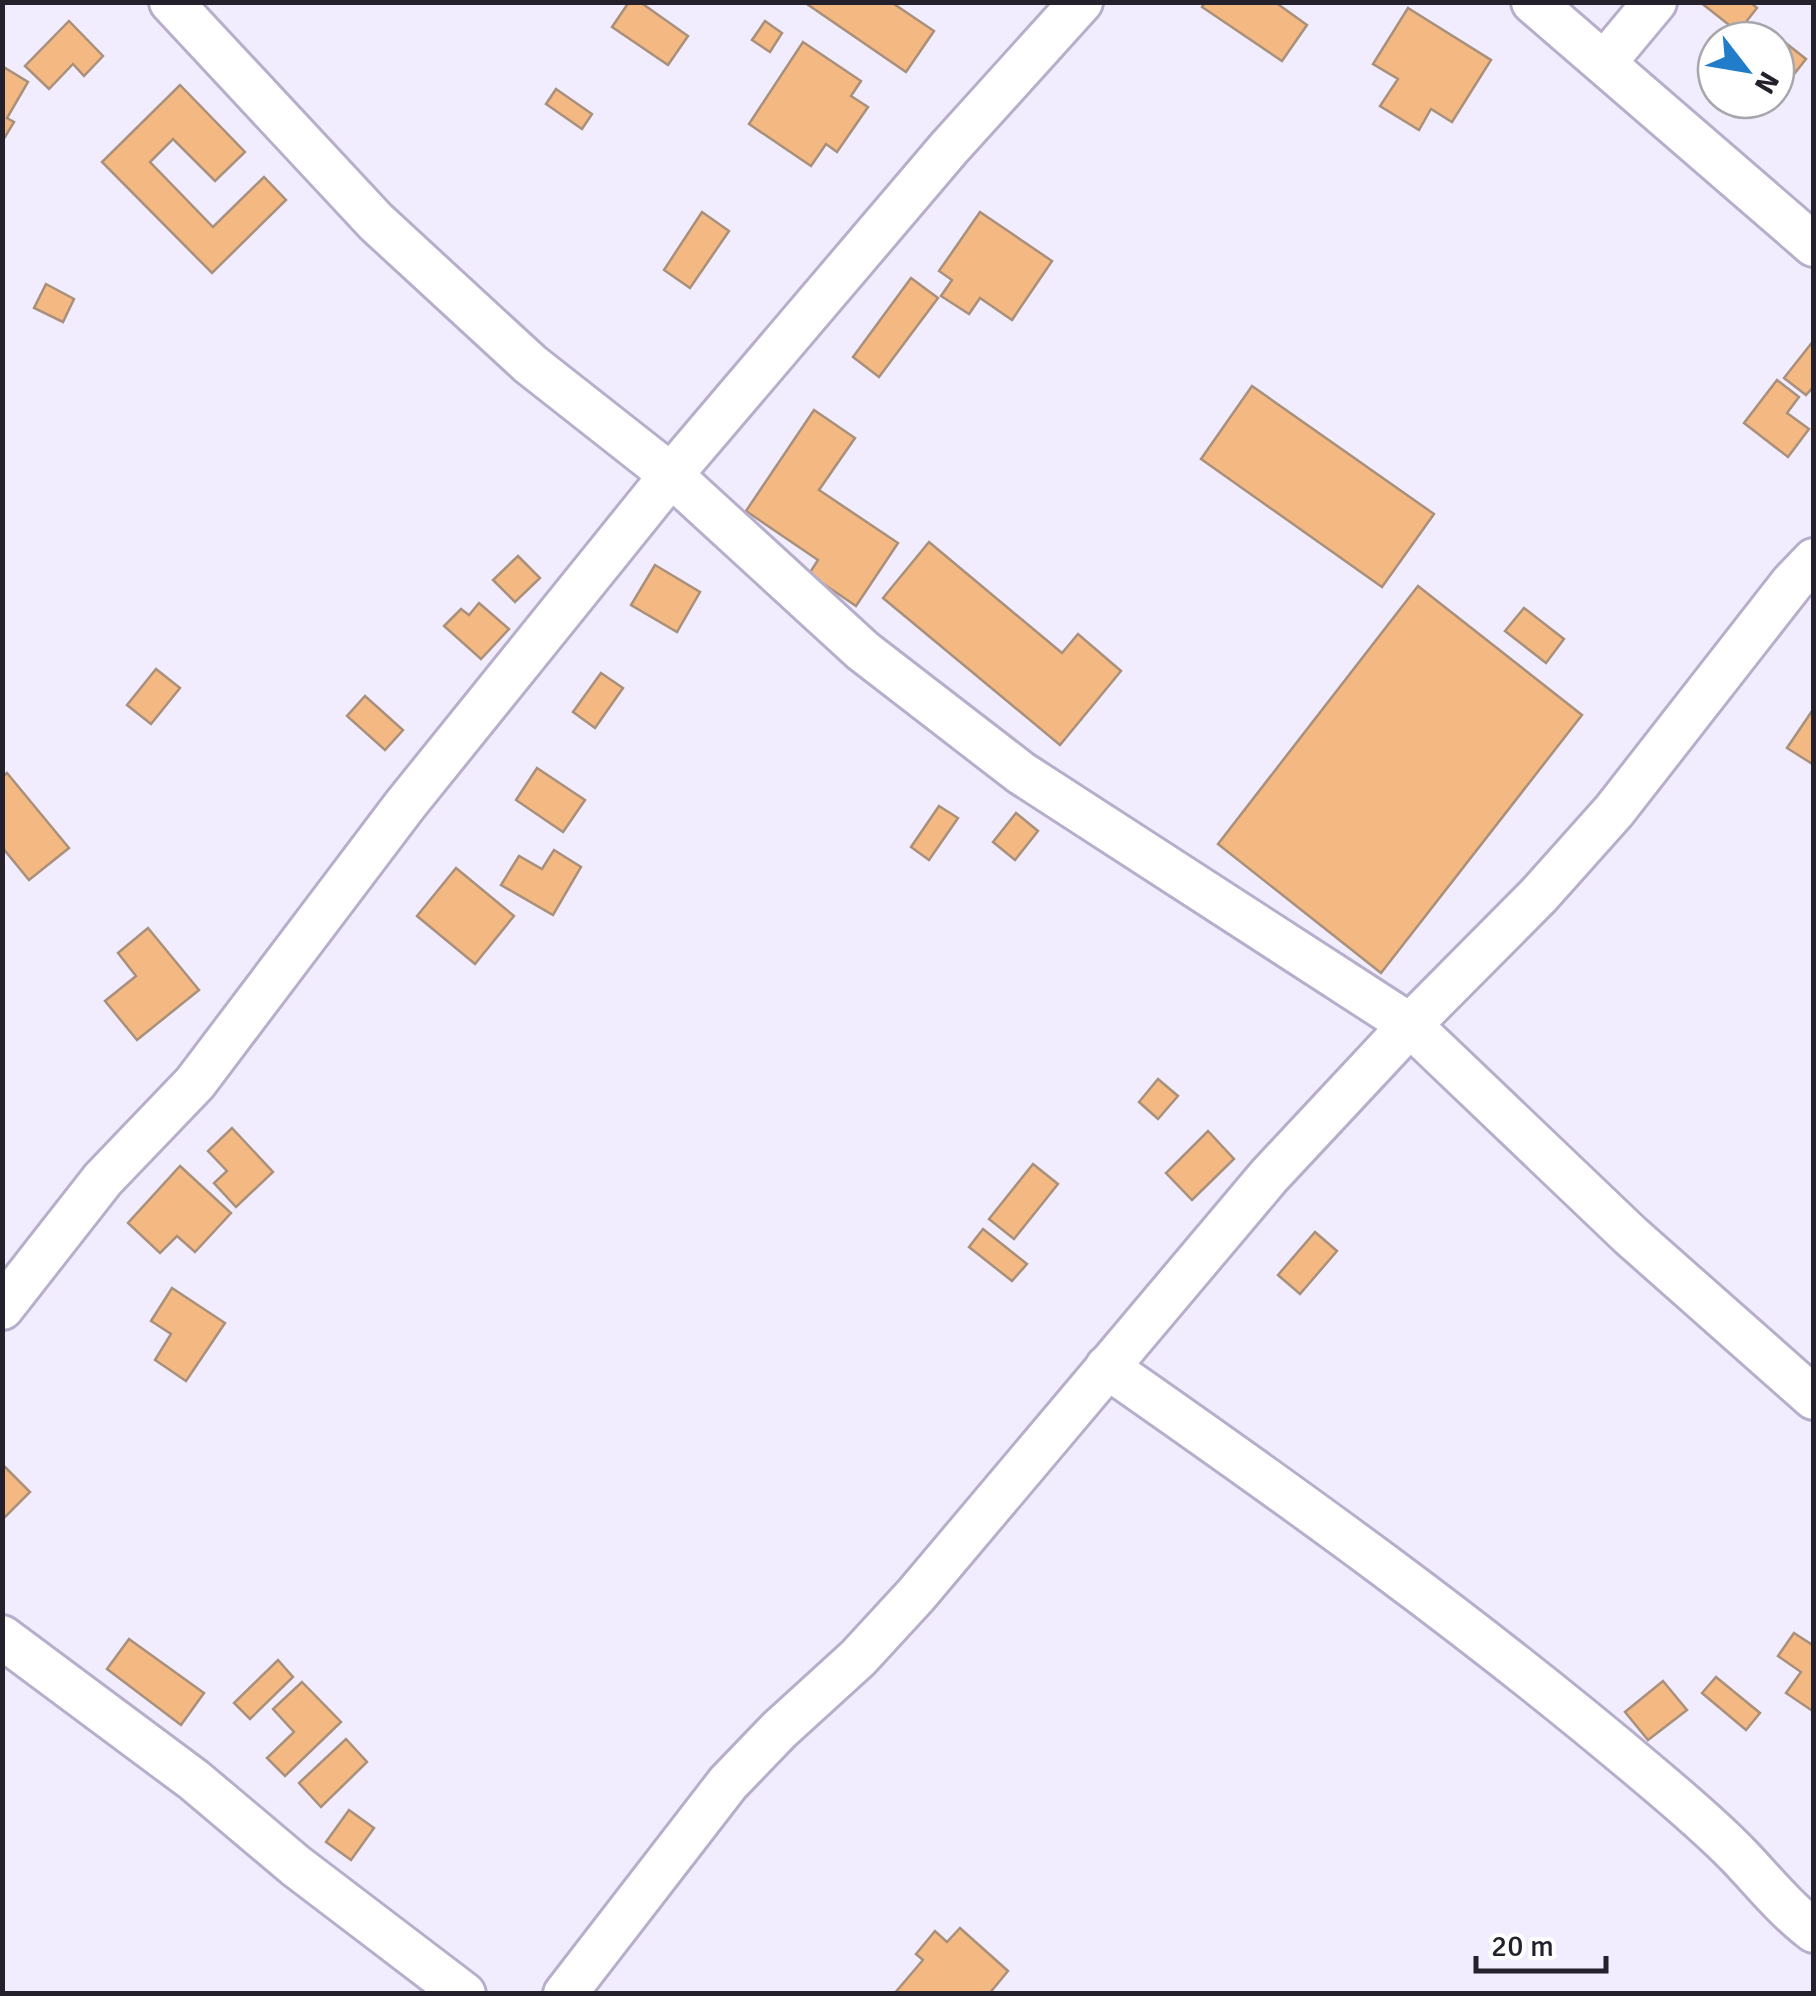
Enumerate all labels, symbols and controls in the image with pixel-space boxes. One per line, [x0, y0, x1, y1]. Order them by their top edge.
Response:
north arrow [1696, 20, 1796, 120]
text: N [1747, 65, 1786, 99]
scale bar [1476, 1911, 1606, 1973]
text: 20 m [1491, 1928, 1554, 1965]

